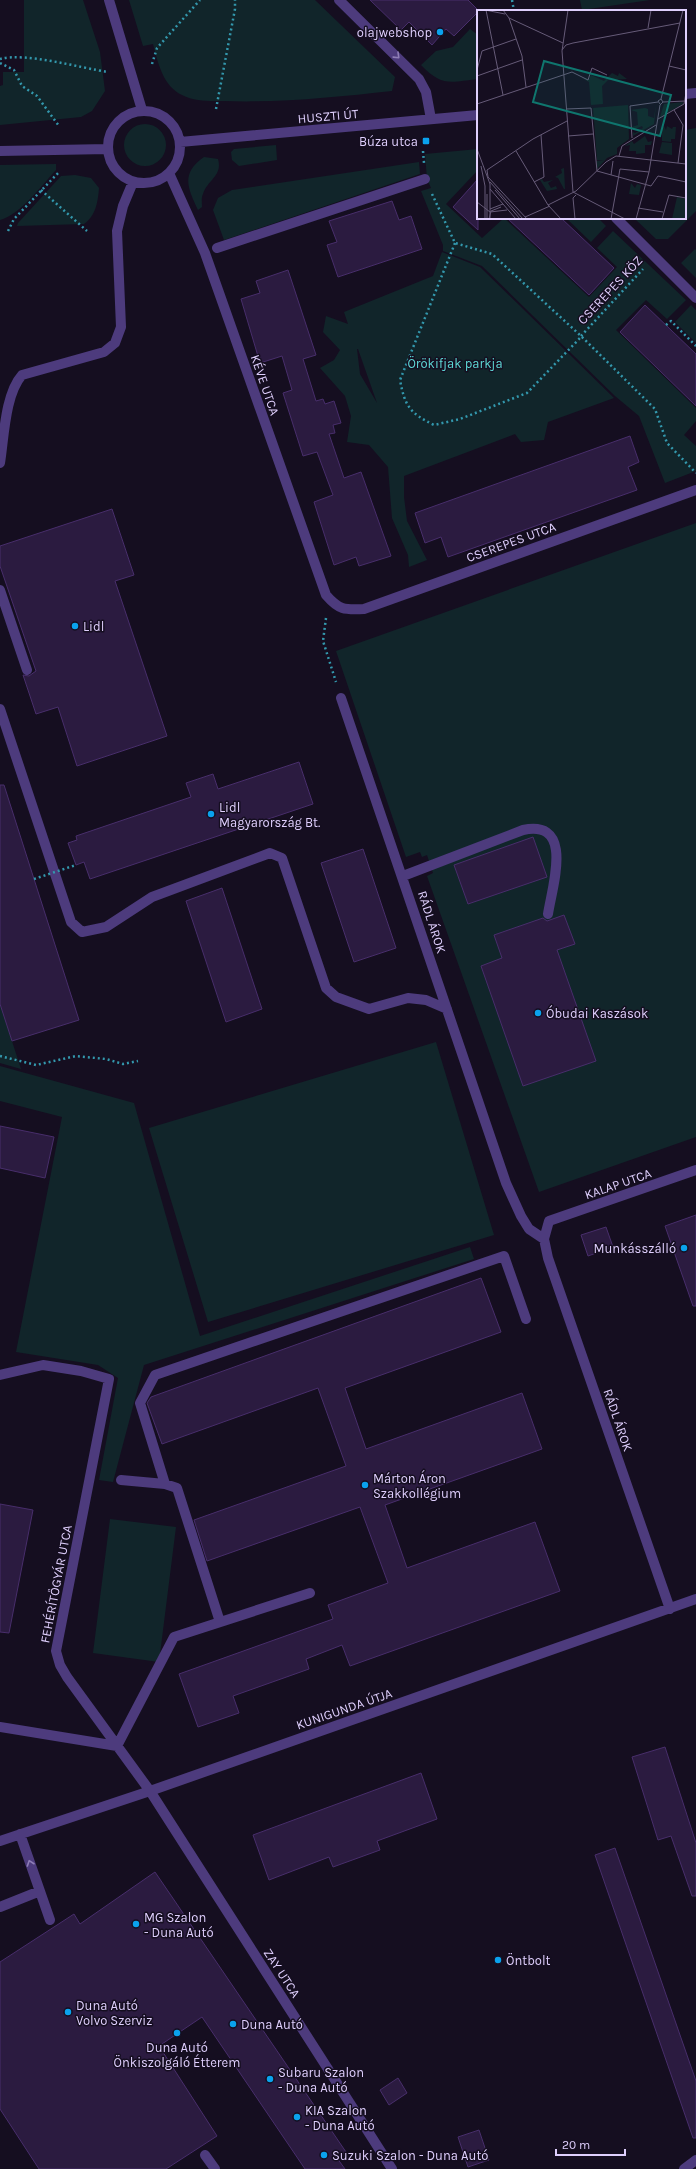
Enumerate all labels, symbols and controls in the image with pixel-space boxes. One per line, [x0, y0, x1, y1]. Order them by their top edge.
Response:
inset map [477, 10, 686, 219]
place label: olajwebshop [357, 25, 432, 40]
marker: olajwebshop [435, 27, 445, 37]
one-way arrow [392, 52, 400, 59]
street label: HUSZTI ÚT [297, 104, 360, 126]
place label: Búza utca [359, 134, 418, 149]
marker: Búza utca [421, 136, 431, 146]
street label: CSEREPES KÖZ [574, 252, 645, 327]
street label: KÉVE UTCA [248, 352, 284, 418]
park label: Örökifjak parkja [407, 355, 503, 371]
street label: CSEREPES UTCA [464, 519, 558, 565]
place label: Lidl [83, 619, 104, 634]
marker: Lidl [70, 621, 80, 631]
place label: Lidl Magyarország Bt. [219, 800, 320, 830]
marker: Lidl Magyarország Bt. [206, 809, 216, 819]
street label: RÁDL ÁROK [415, 888, 451, 955]
place label: Óbudai Kaszások [546, 1005, 648, 1021]
marker: Óbudai Kaszások [533, 1008, 543, 1018]
street label: KALAP UTCA [583, 1165, 654, 1202]
place label: Munkásszálló [593, 1241, 676, 1256]
marker: Munkásszálló [679, 1243, 689, 1253]
street label: RÁDL ÁROK [600, 1386, 638, 1453]
place label: Márton Áron Szakkollégium [373, 1469, 461, 1501]
marker: Márton Áron Szakkollégium [360, 1480, 370, 1490]
street label: FEHÉRÍTŐGYÁR UTCA [35, 1523, 75, 1644]
street label: KUNIGUNDA ÚTJA [293, 1683, 395, 1732]
one-way arrow [26, 1860, 34, 1867]
place label: MG Szalon - Duna Autó [144, 1910, 214, 1940]
marker: MG Szalon - Duna Autó [131, 1919, 141, 1929]
street label: ZAY UTCA [261, 1946, 304, 2001]
place label: Öntbolt [506, 1952, 551, 1968]
marker: Öntbolt [493, 1955, 503, 1965]
place label: Duna Autó Volvo Szerviz [76, 1998, 152, 2028]
marker: Duna Autó Volvo Szerviz [63, 2007, 73, 2017]
place label: Duna Autó [241, 2017, 303, 2032]
marker: Duna Autó [228, 2019, 238, 2029]
marker: Duna Autó Önkiszolgáló Étterem [172, 2028, 182, 2038]
place label: Duna Autó Önkiszolgáló Étterem [114, 2040, 240, 2070]
place label: Subaru Szalon - Duna Autó [278, 2065, 364, 2095]
marker: Subaru Szalon - Duna Autó [265, 2074, 275, 2084]
place label: KIA Szalon - Duna Autó [305, 2103, 375, 2133]
marker: KIA Szalon - Duna Autó [292, 2112, 302, 2122]
scale bar [556, 2131, 625, 2157]
text: 20 m [562, 2138, 590, 2152]
place label: Suzuki Szalon - Duna Autó [332, 2148, 488, 2163]
marker: Suzuki Szalon - Duna Autó [319, 2150, 329, 2160]

